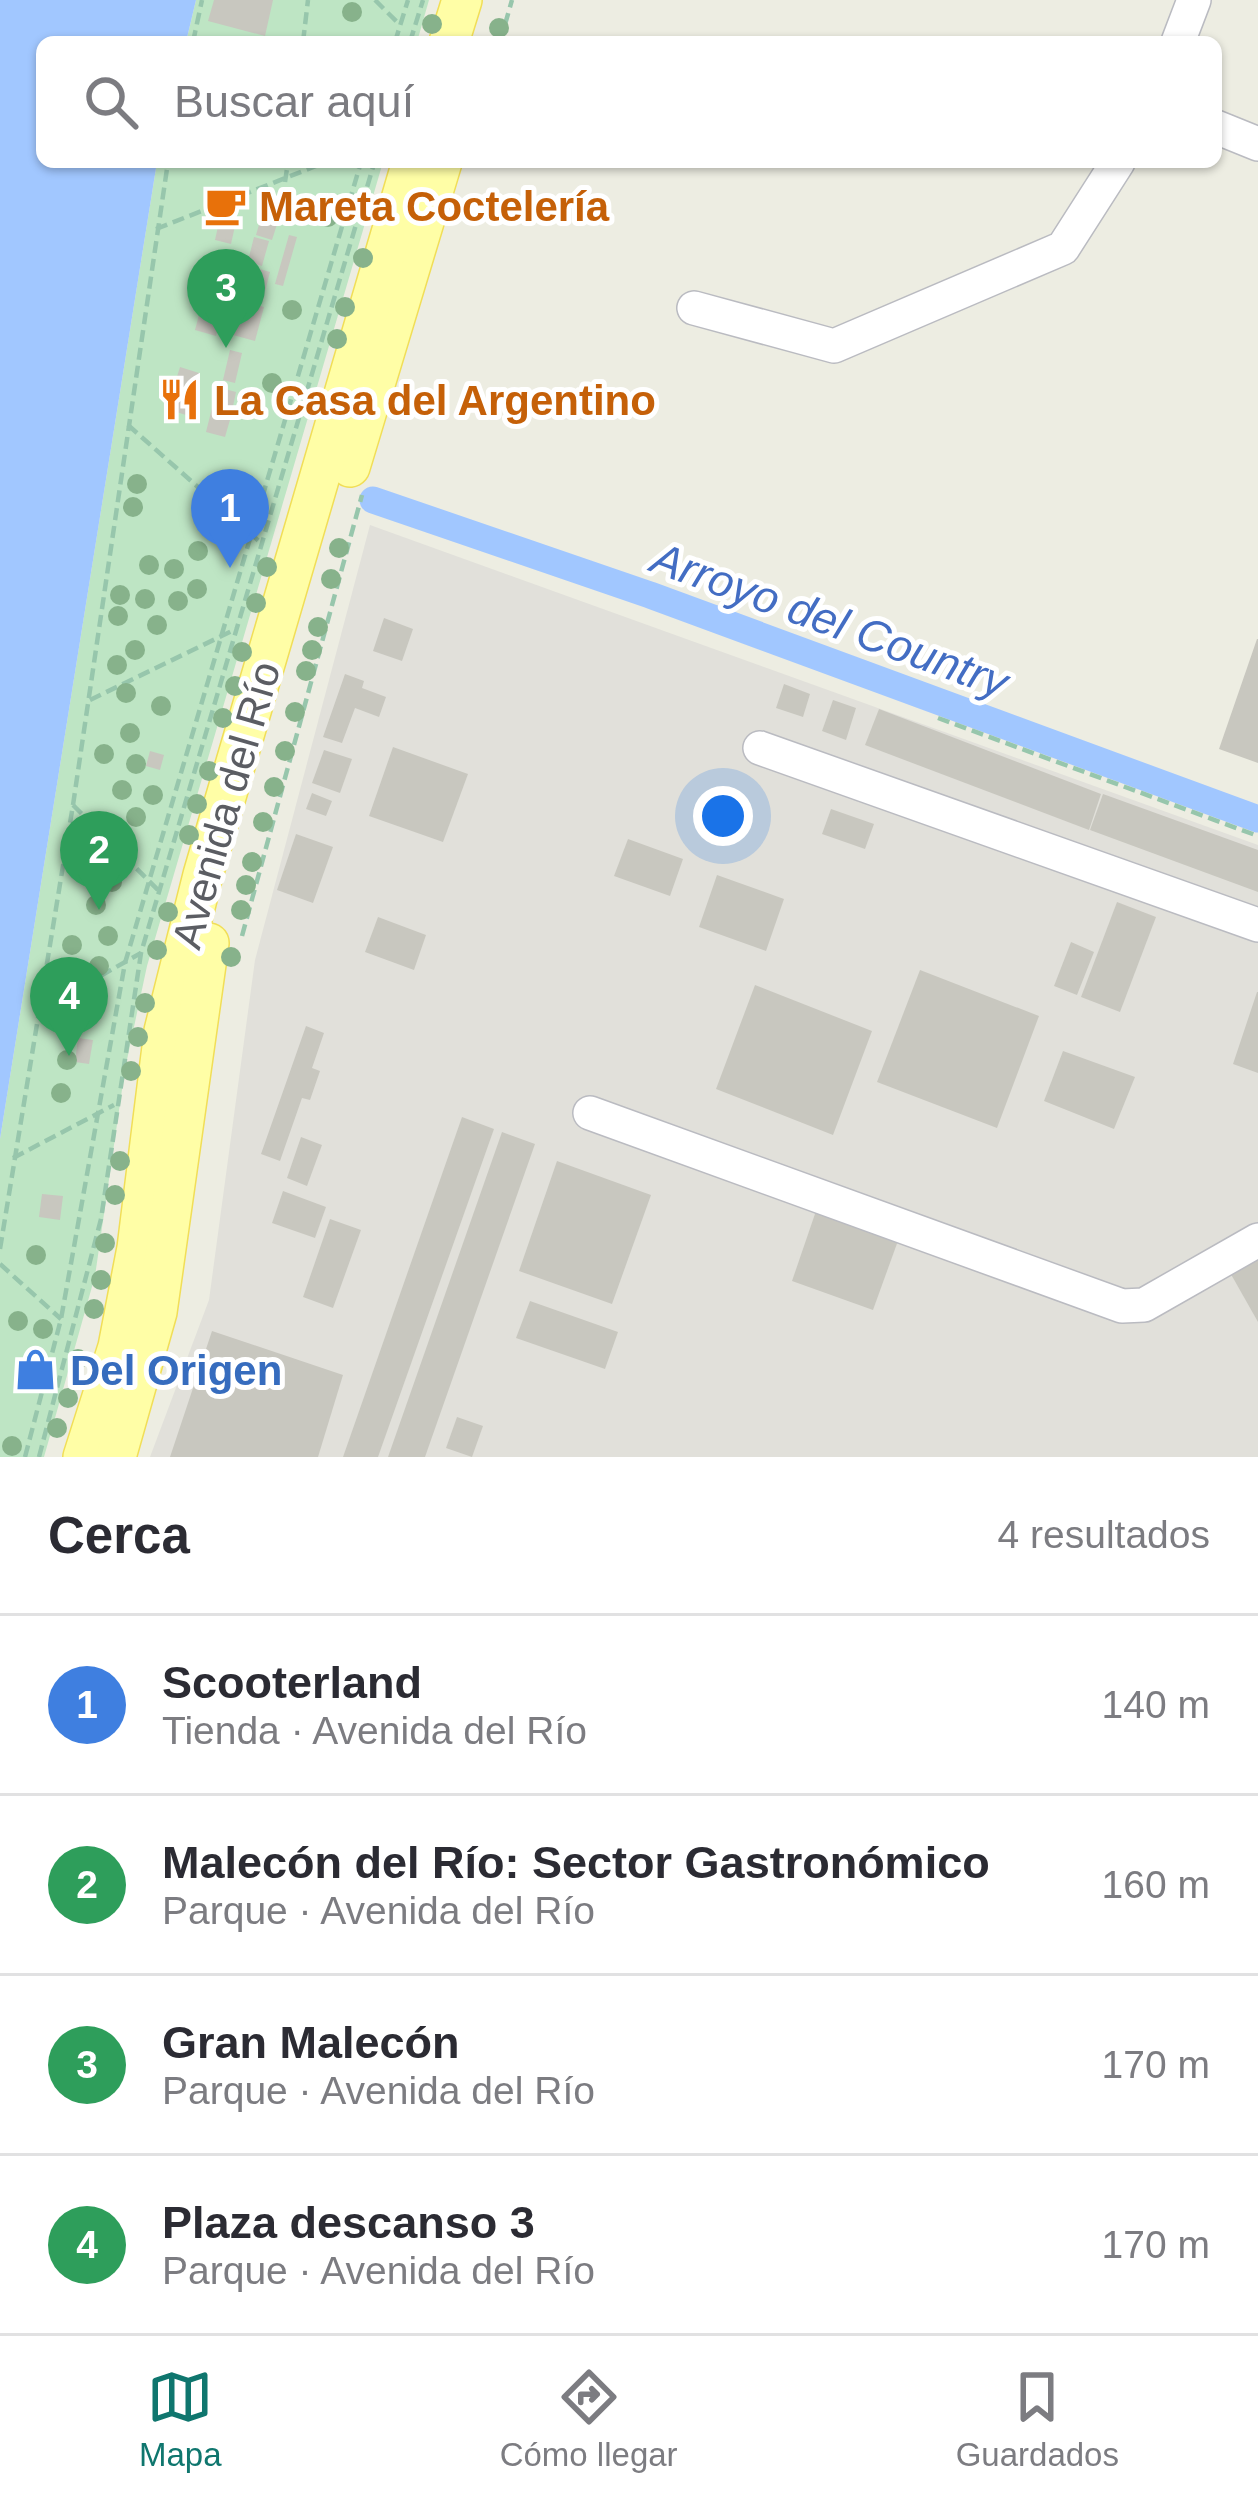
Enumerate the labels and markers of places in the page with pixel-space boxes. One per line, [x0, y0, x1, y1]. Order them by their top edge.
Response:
cafe icon: Mareta Coctelería [202, 183, 248, 229]
place label: Mareta Coctelería [259, 183, 610, 230]
pin: 3 [187, 249, 265, 348]
restaurant icon: La Casa del Argentino [157, 377, 203, 423]
place label: La Casa del Argentino [214, 377, 656, 424]
pin: 1 [191, 469, 269, 568]
pin: 2 [60, 811, 138, 910]
pin: 4 [30, 957, 108, 1056]
shop icon: Del Origen [13, 1347, 59, 1393]
place label: Del Origen [70, 1347, 282, 1394]

